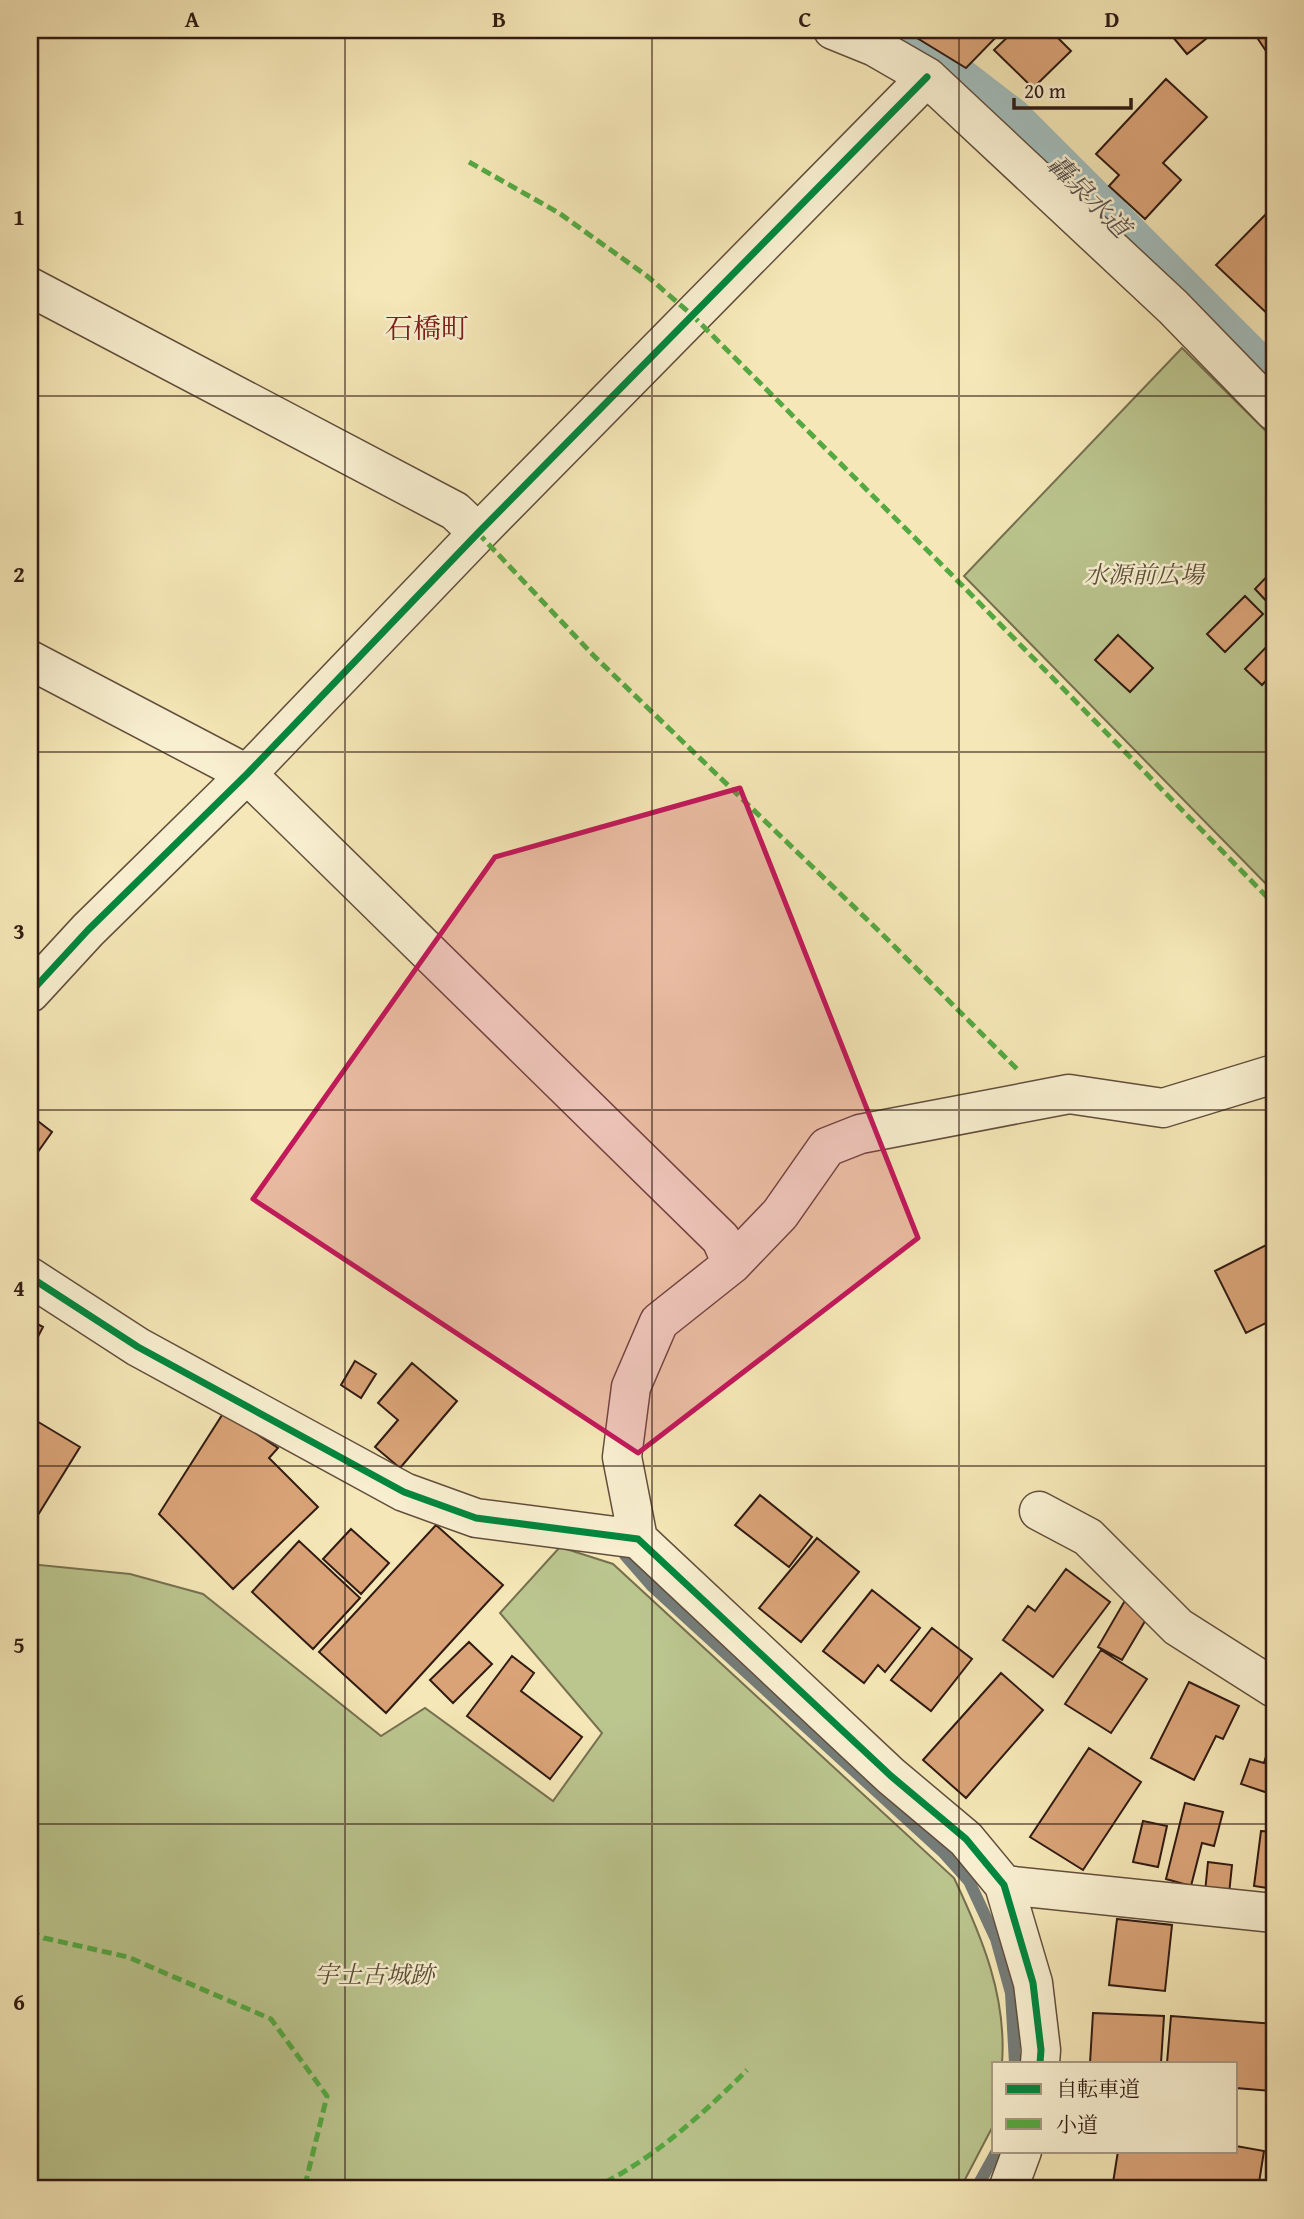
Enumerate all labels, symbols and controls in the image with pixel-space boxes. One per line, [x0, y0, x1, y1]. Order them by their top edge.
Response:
text: A [185, 2, 200, 35]
text: B [492, 2, 506, 35]
text: C [798, 2, 812, 35]
text: D [1105, 2, 1120, 35]
scale bar [1014, 66, 1131, 110]
text: 20 m [1024, 75, 1066, 106]
water label: 轟泉水道 [1039, 145, 1143, 249]
text: 1 [13, 200, 25, 233]
district label: 石橋町 [385, 307, 469, 348]
text: 2 [13, 557, 25, 590]
park label: 水源前広場 [1084, 557, 1206, 592]
text: 3 [13, 914, 25, 947]
text: 4 [13, 1271, 25, 1304]
text: 5 [13, 1628, 25, 1661]
park label: 宇土古城跡 [314, 1957, 438, 1992]
text: 6 [13, 1985, 25, 2018]
legend [992, 2062, 1238, 2152]
text: 自転車道 [1056, 2073, 1140, 2104]
text: 小道 [1056, 2109, 1098, 2140]

